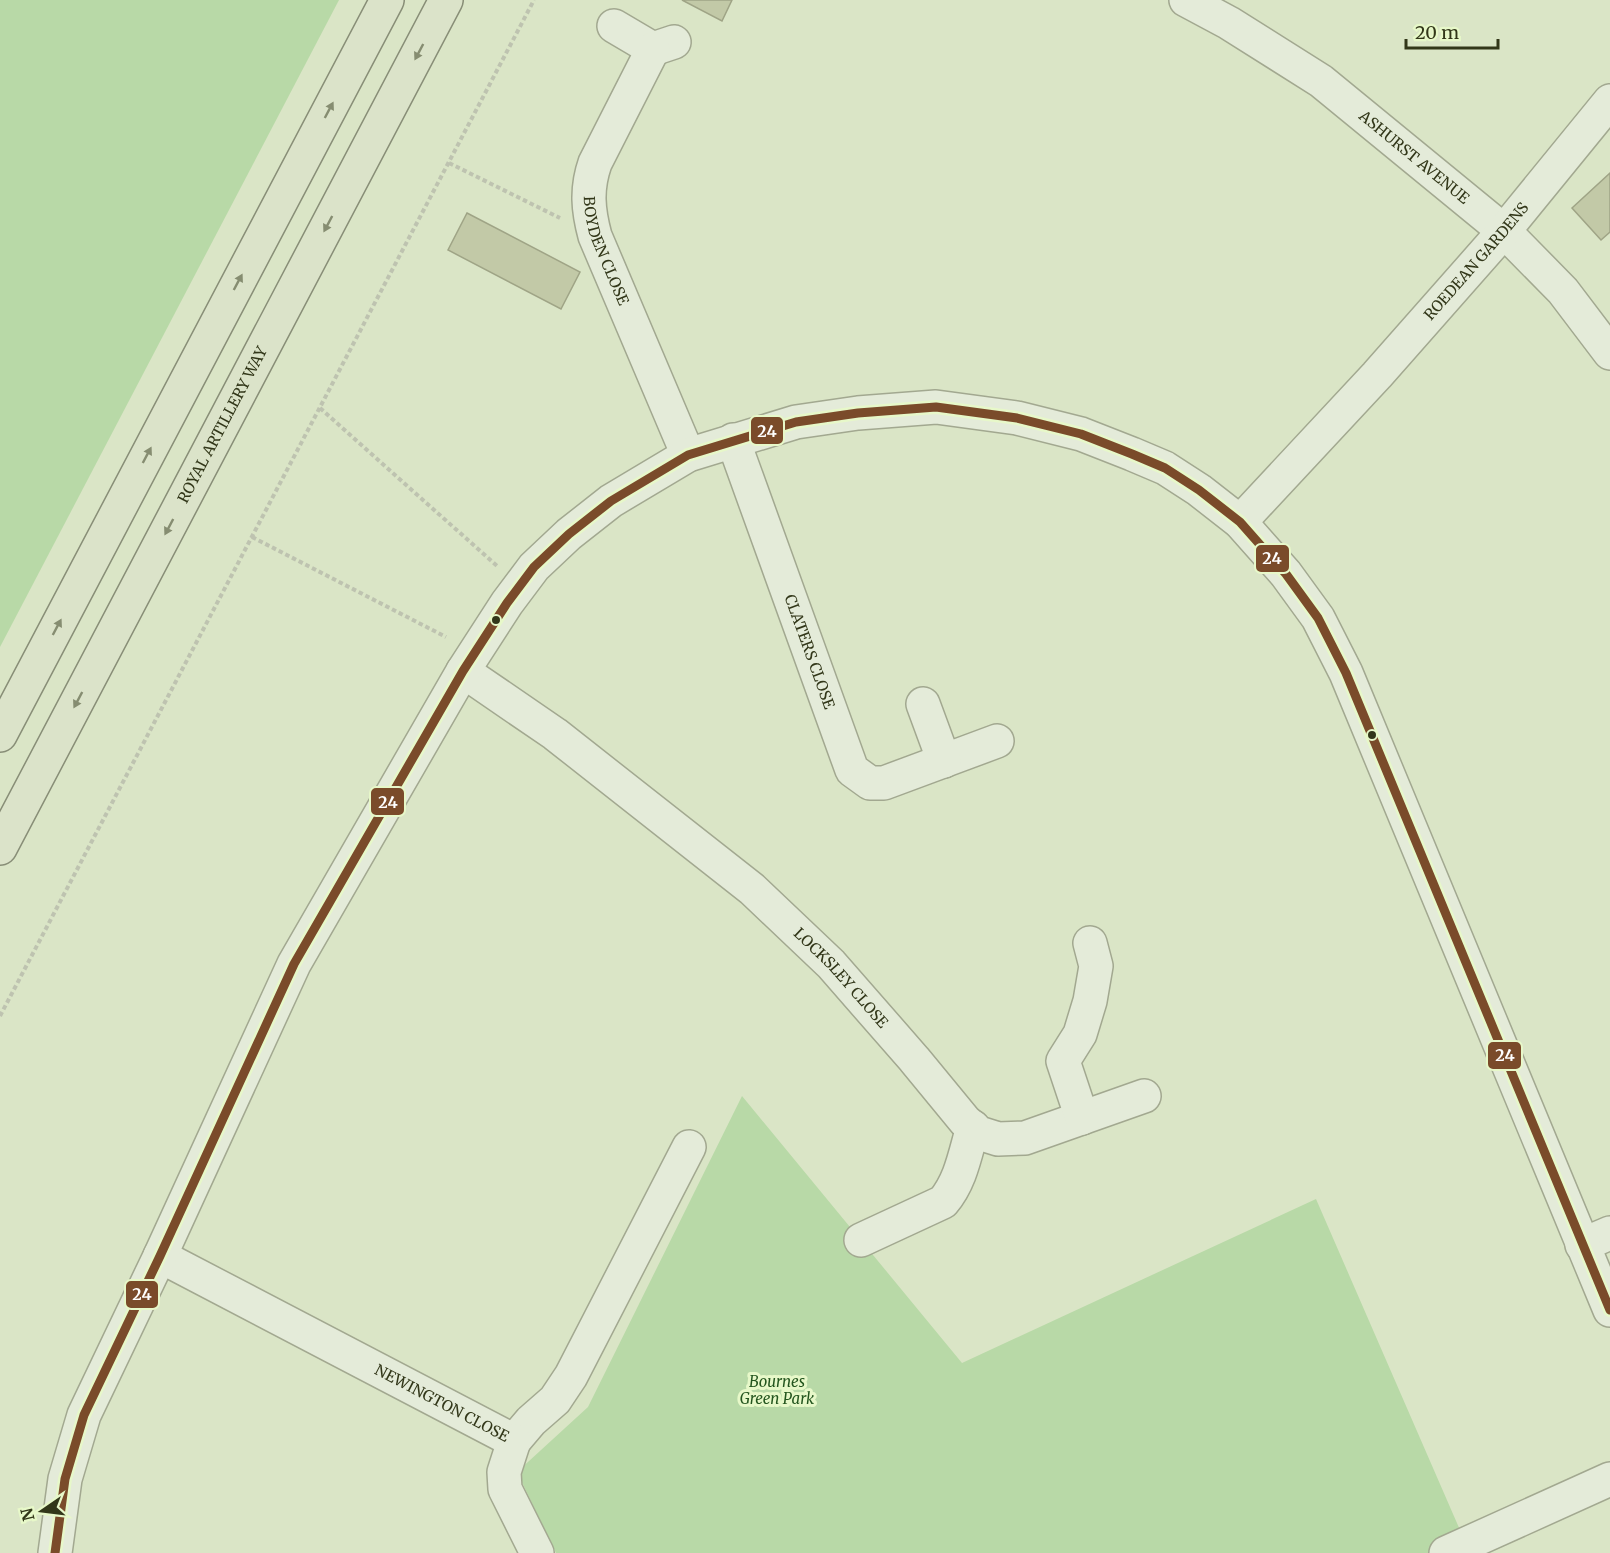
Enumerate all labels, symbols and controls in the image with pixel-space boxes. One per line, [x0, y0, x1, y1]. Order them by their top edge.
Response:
scale bar [1406, 12, 1498, 50]
text: 20 m [1415, 21, 1459, 44]
one-way arrow [414, 43, 424, 60]
one-way arrow [324, 101, 334, 118]
street label: ASHURST AVENUE [1355, 106, 1474, 208]
street label: BOYDEN CLOSE [580, 196, 633, 308]
street label: ROEDEAN GARDENS [1420, 198, 1532, 324]
one-way arrow [323, 216, 333, 233]
one-way arrow [233, 273, 243, 290]
street label: ROYAL ARTILLERY WAY [173, 343, 271, 506]
line badge: 24 [750, 416, 784, 445]
text: 24 [757, 421, 777, 441]
one-way arrow [143, 446, 152, 463]
one-way arrow [164, 519, 174, 536]
line badge: 24 [1255, 544, 1290, 573]
text: 24 [1262, 548, 1282, 568]
street label: CLATERS CLOSE [780, 592, 839, 712]
unlabelled marker [490, 614, 502, 626]
one-way arrow [52, 619, 61, 636]
one-way arrow [73, 691, 83, 708]
unlabelled marker [1366, 729, 1378, 741]
line badge: 24 [370, 787, 405, 816]
text: 24 [378, 792, 398, 812]
street label: LOCKSLEY CLOSE [790, 924, 893, 1032]
line badge: 24 [1487, 1041, 1522, 1070]
text: 24 [1495, 1045, 1515, 1065]
line badge: 24 [125, 1280, 159, 1309]
text: 24 [132, 1284, 152, 1304]
street label: NEWINGTON CLOSE [372, 1360, 513, 1446]
park label: Bournes Green Park [740, 1372, 815, 1408]
north arrow [12, 1481, 72, 1541]
text: N [16, 1506, 39, 1523]

